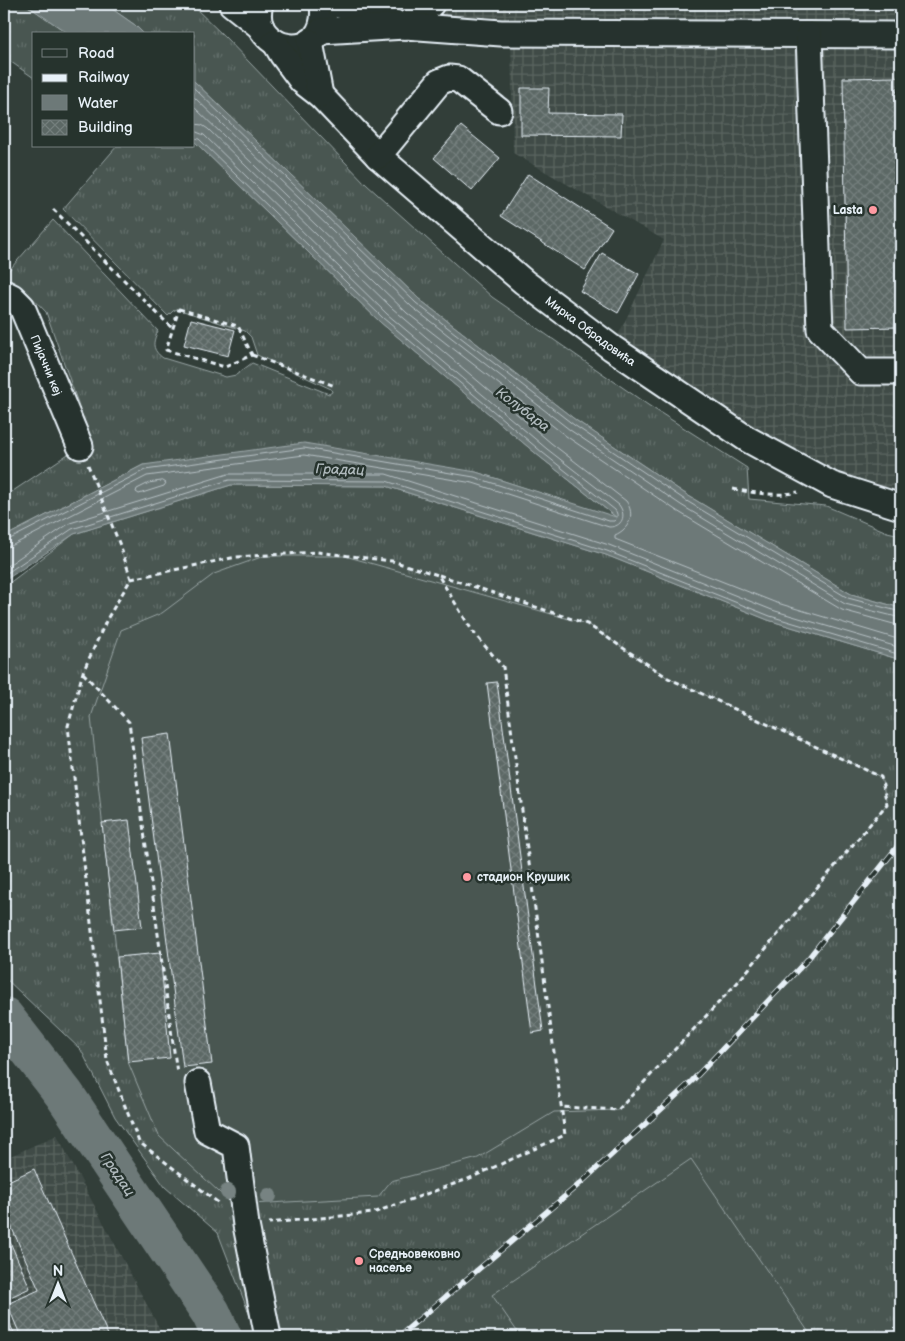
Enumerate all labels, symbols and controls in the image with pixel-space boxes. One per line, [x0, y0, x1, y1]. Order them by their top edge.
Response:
legend [32, 32, 195, 148]
text: Road [78, 44, 114, 63]
text: Railway [78, 68, 129, 87]
text: Water [78, 94, 118, 113]
text: Building [78, 118, 133, 137]
place label: Lasta [833, 203, 863, 218]
marker: Lasta [867, 204, 879, 216]
street label: Мирка Обрадовића [542, 293, 638, 370]
street label: Пијачни кеј [26, 333, 65, 398]
water label: Колубара [492, 384, 553, 435]
water label: Градац [315, 460, 365, 479]
place label: стадион Крушик [477, 870, 570, 885]
marker: стадион Крушик [461, 871, 473, 883]
water label: Градац [97, 1149, 138, 1199]
place label: Средњовековно насеље [369, 1247, 461, 1276]
marker: Средњовековно насеље [353, 1255, 365, 1267]
north arrow [32, 1258, 82, 1308]
text: N [53, 1263, 63, 1280]

